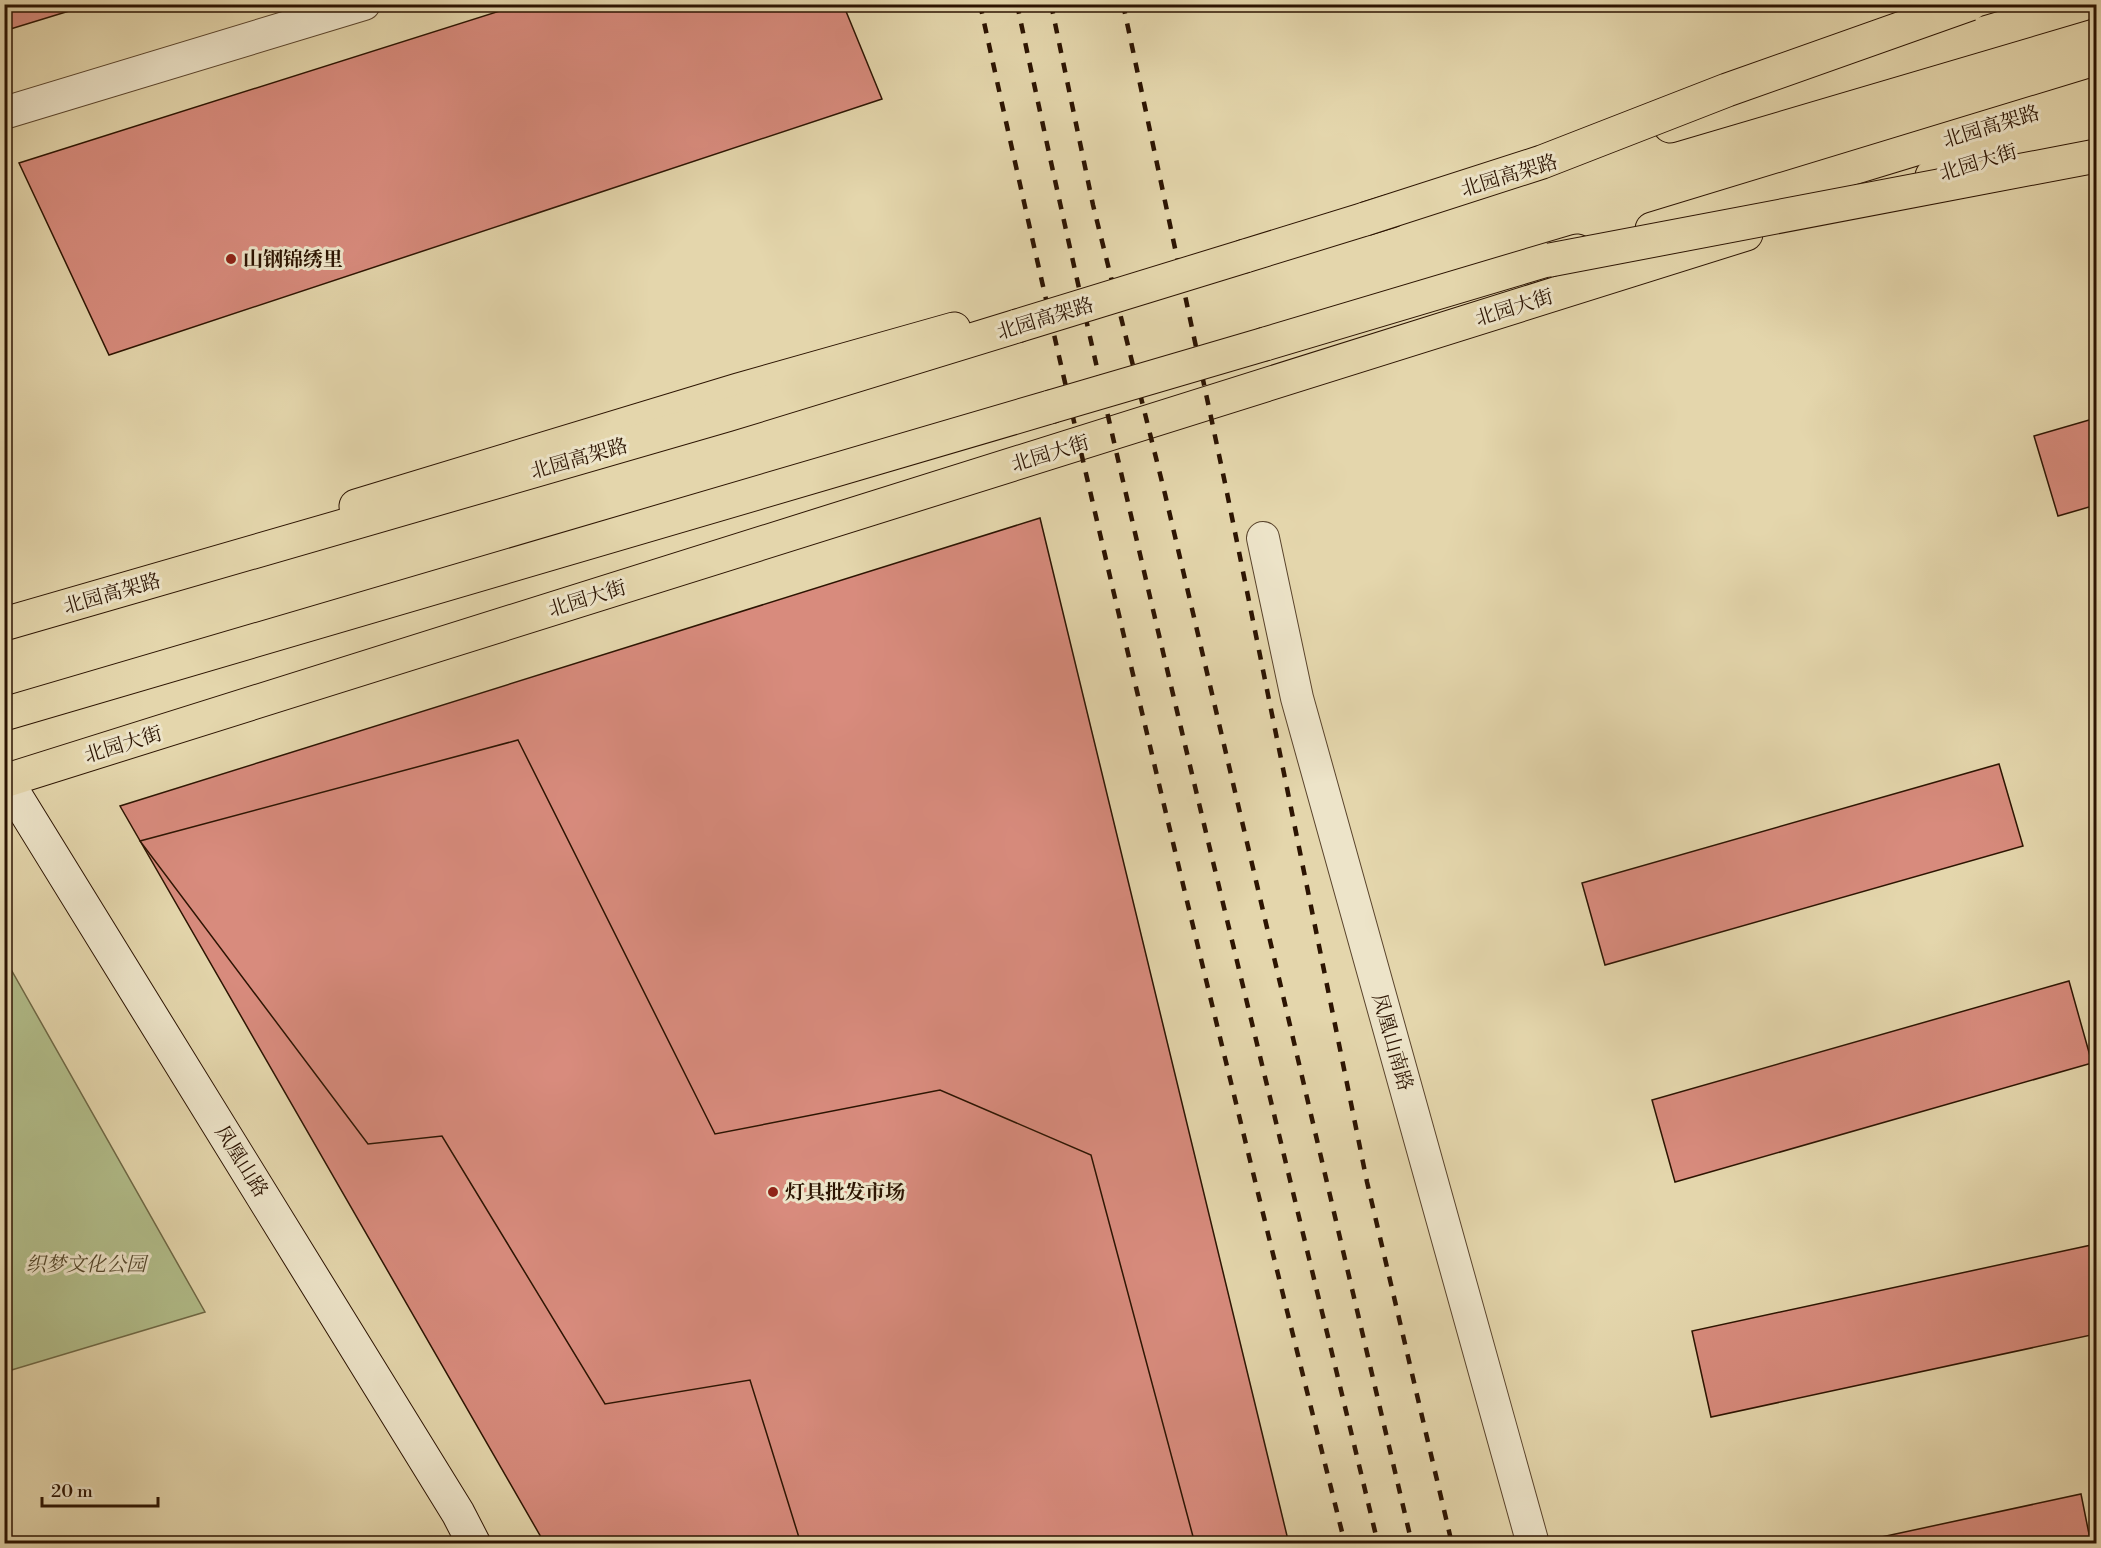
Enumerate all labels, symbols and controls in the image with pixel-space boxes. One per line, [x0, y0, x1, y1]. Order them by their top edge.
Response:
street label: 北园高架路 [1940, 101, 2043, 154]
street label: 北园大街 [1937, 140, 2020, 187]
street label: 北园高架路 [1458, 150, 1561, 203]
place label: 山钢锦绣里 [243, 248, 343, 273]
marker: 山钢锦绣里 [224, 252, 238, 266]
street label: 北园大街 [1473, 285, 1556, 332]
street label: 北园高架路 [994, 293, 1097, 346]
street label: 北园大街 [1009, 431, 1092, 478]
street label: 北园高架路 [528, 434, 631, 485]
street label: 北园高架路 [61, 569, 164, 620]
street label: 北园大街 [546, 576, 629, 623]
street label: 北园大街 [82, 722, 165, 769]
street label: 凤凰山南路 [1366, 991, 1417, 1094]
street label: 凤凰山路 [209, 1121, 273, 1202]
place label: 灯具批发市场 [785, 1181, 905, 1206]
marker: 灯具批发市场 [766, 1185, 780, 1199]
park label: 织梦文化公园 [26, 1253, 149, 1278]
scale bar [42, 1470, 158, 1508]
text: 20 m [51, 1480, 93, 1503]

